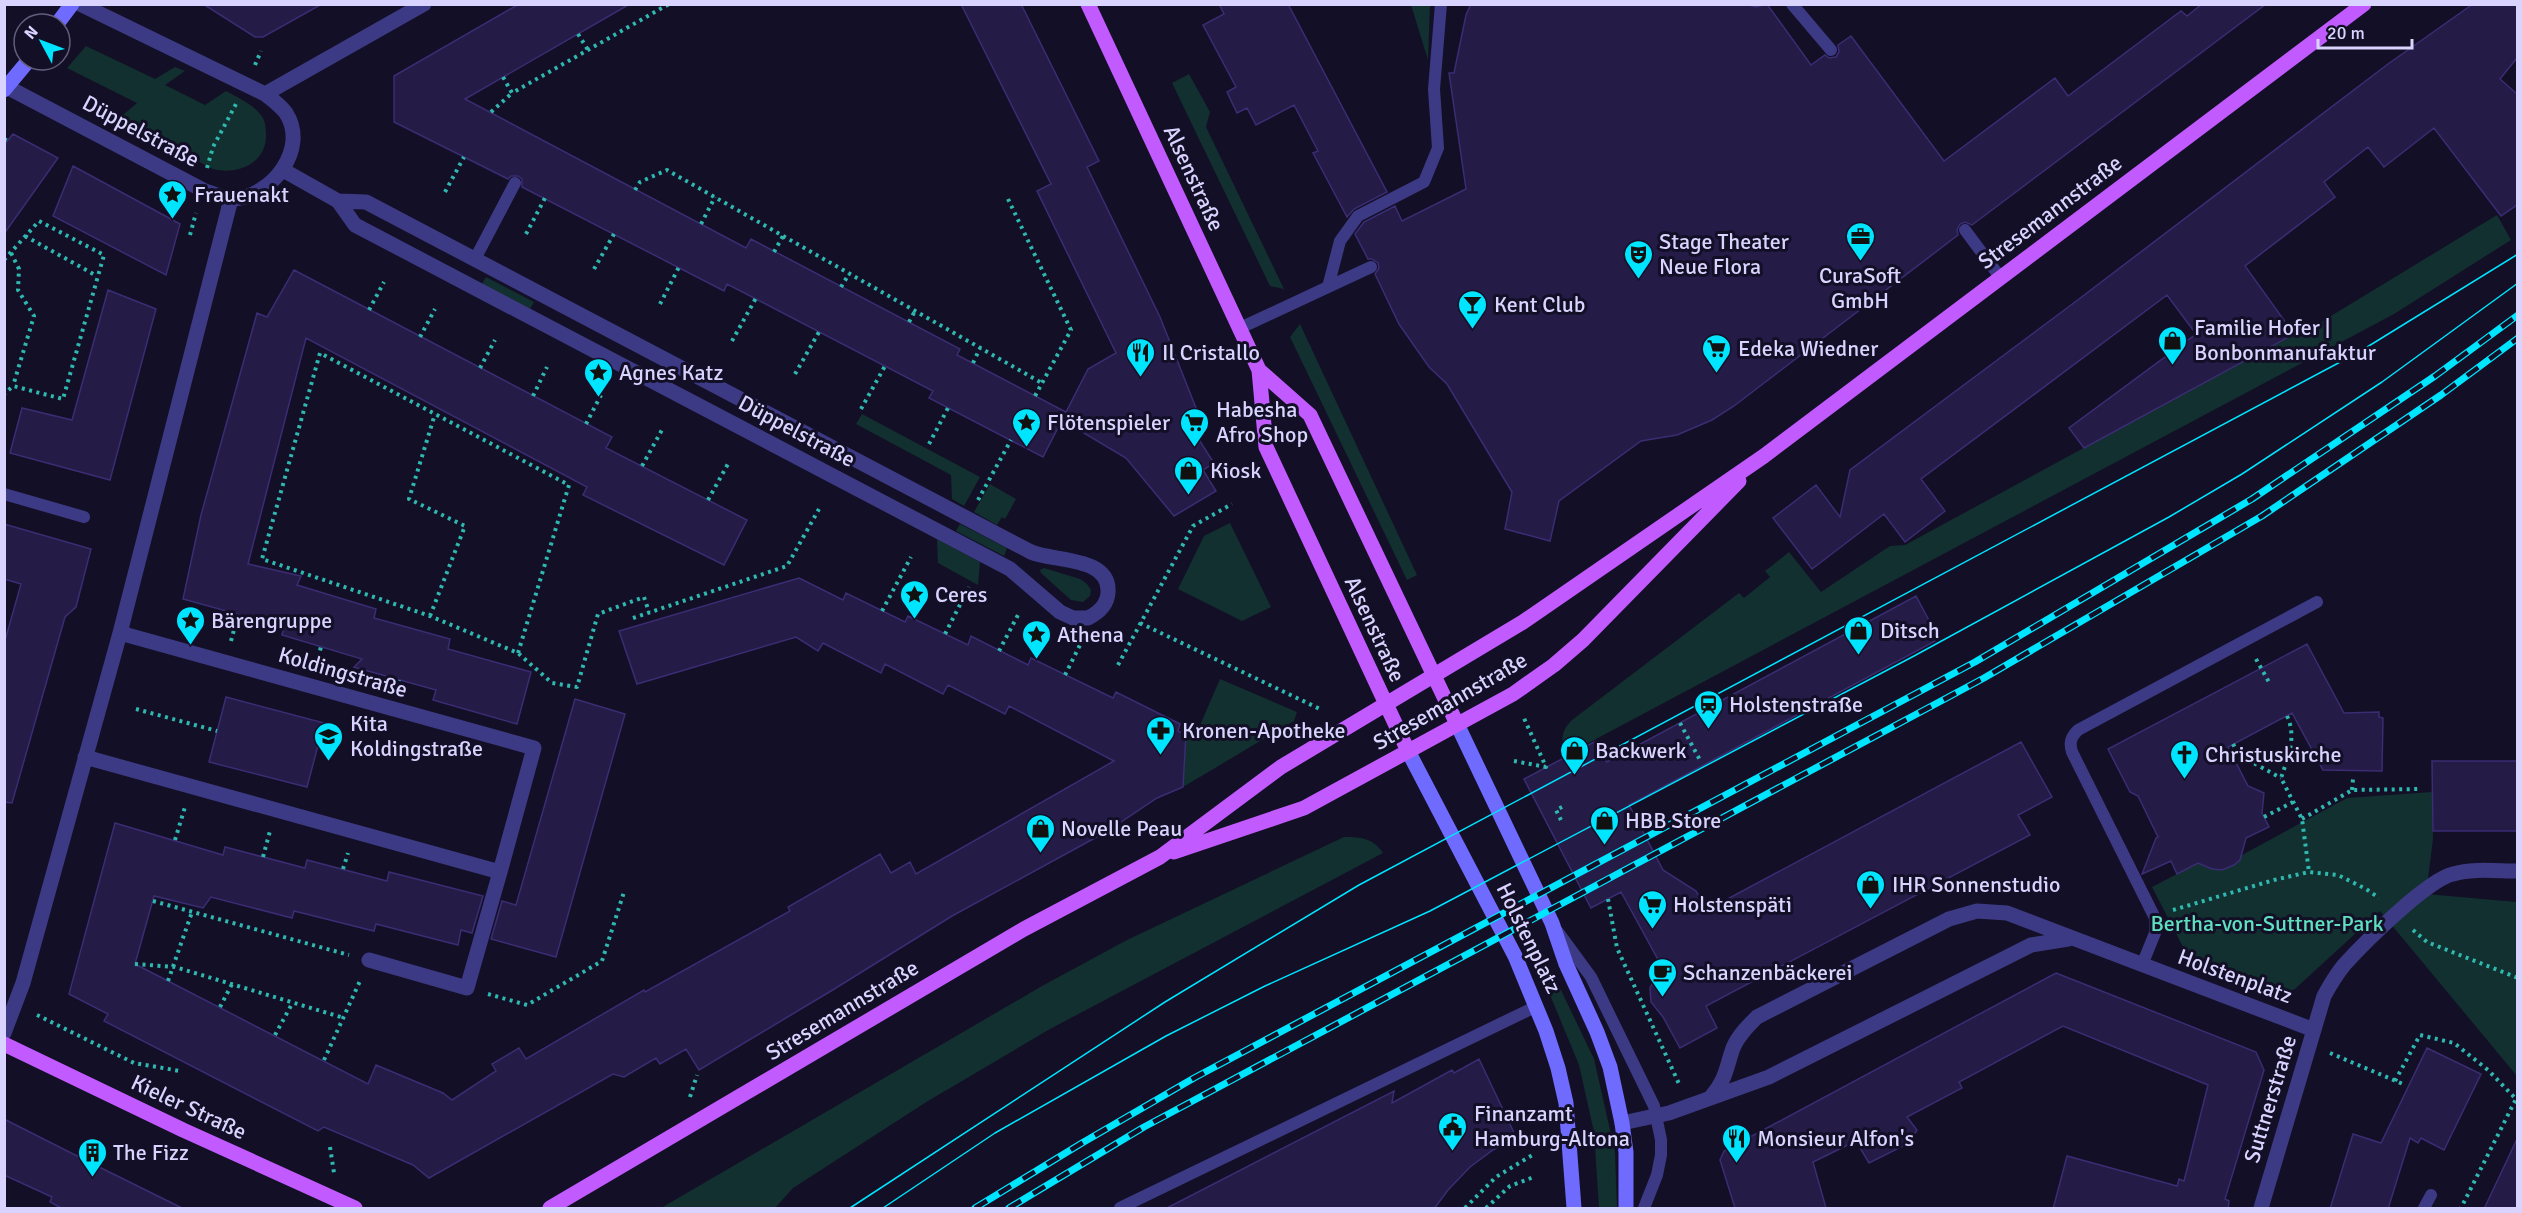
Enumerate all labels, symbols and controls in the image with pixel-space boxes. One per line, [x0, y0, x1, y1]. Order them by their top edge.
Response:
north arrow [12, 12, 72, 72]
scale bar [2318, 12, 2412, 50]
text: N [20, 22, 43, 44]
text: 20 m [2327, 22, 2365, 44]
street label: Düppelstraße [78, 89, 204, 173]
street label: Alsenstraße [1158, 121, 1230, 235]
street label: Stresemannstraße [1973, 149, 2127, 275]
place icon: Frauenakt [157, 178, 189, 220]
place label: Frauenakt [194, 181, 289, 208]
office icon: CuraSoft GmbH [1844, 220, 1876, 262]
place label: Stage Theater Neue Flora [1659, 228, 1789, 280]
theatre icon: Stage Theater Neue Flora [1622, 238, 1654, 280]
place label: CuraSoft GmbH [1819, 262, 1901, 314]
bar icon: Kent Club [1457, 288, 1489, 330]
place label: Kent Club [1494, 291, 1585, 318]
place label: Familie Hofer | Bonbonmanufaktur [2194, 314, 2376, 366]
shop icon: Familie Hofer | Bonbonmanufaktur [2157, 324, 2189, 366]
supermarket icon: Edeka Wiedner [1701, 332, 1733, 374]
place label: Edeka Wiedner [1738, 335, 1878, 362]
restaurant icon: Il Cristallo [1125, 336, 1157, 378]
place label: Il Cristallo [1162, 339, 1260, 366]
place icon: Agnes Katz [582, 356, 614, 398]
place label: Agnes Katz [619, 359, 723, 386]
street label: Düppelstraße [734, 389, 860, 473]
place label: Habesha Afro Shop [1216, 396, 1308, 448]
place icon: Flötenspieler [1010, 406, 1042, 448]
supermarket icon: Habesha Afro Shop [1179, 406, 1211, 448]
place label: Flötenspieler [1047, 409, 1170, 436]
shop icon: Kiosk [1173, 454, 1205, 496]
place label: Kiosk [1210, 457, 1261, 484]
street label: Alsenstraße [1339, 572, 1411, 686]
place icon: Ceres [898, 578, 930, 620]
place label: Ceres [935, 581, 987, 608]
place icon: Bärengruppe [174, 604, 206, 646]
place label: Bärengruppe [211, 607, 332, 634]
shop icon: Ditsch [1843, 614, 1875, 656]
place label: Ditsch [1880, 617, 1940, 644]
place icon: Athena [1020, 618, 1052, 660]
place label: Athena [1057, 621, 1124, 648]
street label: Koldingstraße [275, 641, 411, 703]
street label: Stresemannstraße [1368, 646, 1532, 756]
station icon: Holstenstraße [1692, 688, 1724, 730]
place label: Holstenstraße [1729, 691, 1863, 718]
place label: Kita Koldingstraße [350, 710, 483, 762]
pharmacy icon: Kronen-Apotheke [1145, 714, 1177, 756]
place label: Kronen-Apotheke [1182, 717, 1346, 744]
school or university icon: Kita Koldingstraße [313, 720, 345, 762]
shop icon: Backwerk [1558, 734, 1590, 776]
place label: Backwerk [1595, 737, 1687, 764]
church icon: Christuskirche [2168, 738, 2200, 780]
place label: Christuskirche [2205, 741, 2342, 768]
shop icon: HBB Store [1588, 804, 1620, 846]
place label: HBB Store [1625, 807, 1721, 834]
shop icon: Novelle Peau [1024, 812, 1056, 854]
place label: Novelle Peau [1061, 815, 1182, 842]
shop icon: IHR Sonnenstudio [1855, 868, 1887, 910]
place label: IHR Sonnenstudio [1892, 871, 2060, 898]
street label: Holstenplatz [1491, 878, 1567, 998]
supermarket icon: Holstenspäti [1636, 888, 1668, 930]
place label: Holstenspäti [1673, 891, 1792, 918]
park label: Bertha-von-Suttner-Park [2151, 910, 2384, 937]
street label: Holstenplatz [2174, 943, 2296, 1009]
street label: Stresemannstraße [761, 954, 923, 1066]
cafe icon: Schanzenbäckerei [1646, 956, 1678, 998]
place label: Schanzenbäckerei [1683, 959, 1853, 986]
street label: Suttnerstraße [2238, 1032, 2302, 1166]
street label: Kieler Straße [127, 1069, 251, 1145]
place label: Finanzamt Hamburg-Altona [1474, 1100, 1630, 1152]
public building icon: Finanzamt Hamburg-Altona [1437, 1110, 1469, 1152]
restaurant icon: Monsieur Alfon's [1720, 1122, 1752, 1164]
place label: Monsieur Alfon's [1757, 1125, 1914, 1152]
building icon: The Fizz [76, 1136, 108, 1178]
place label: The Fizz [113, 1139, 189, 1166]

